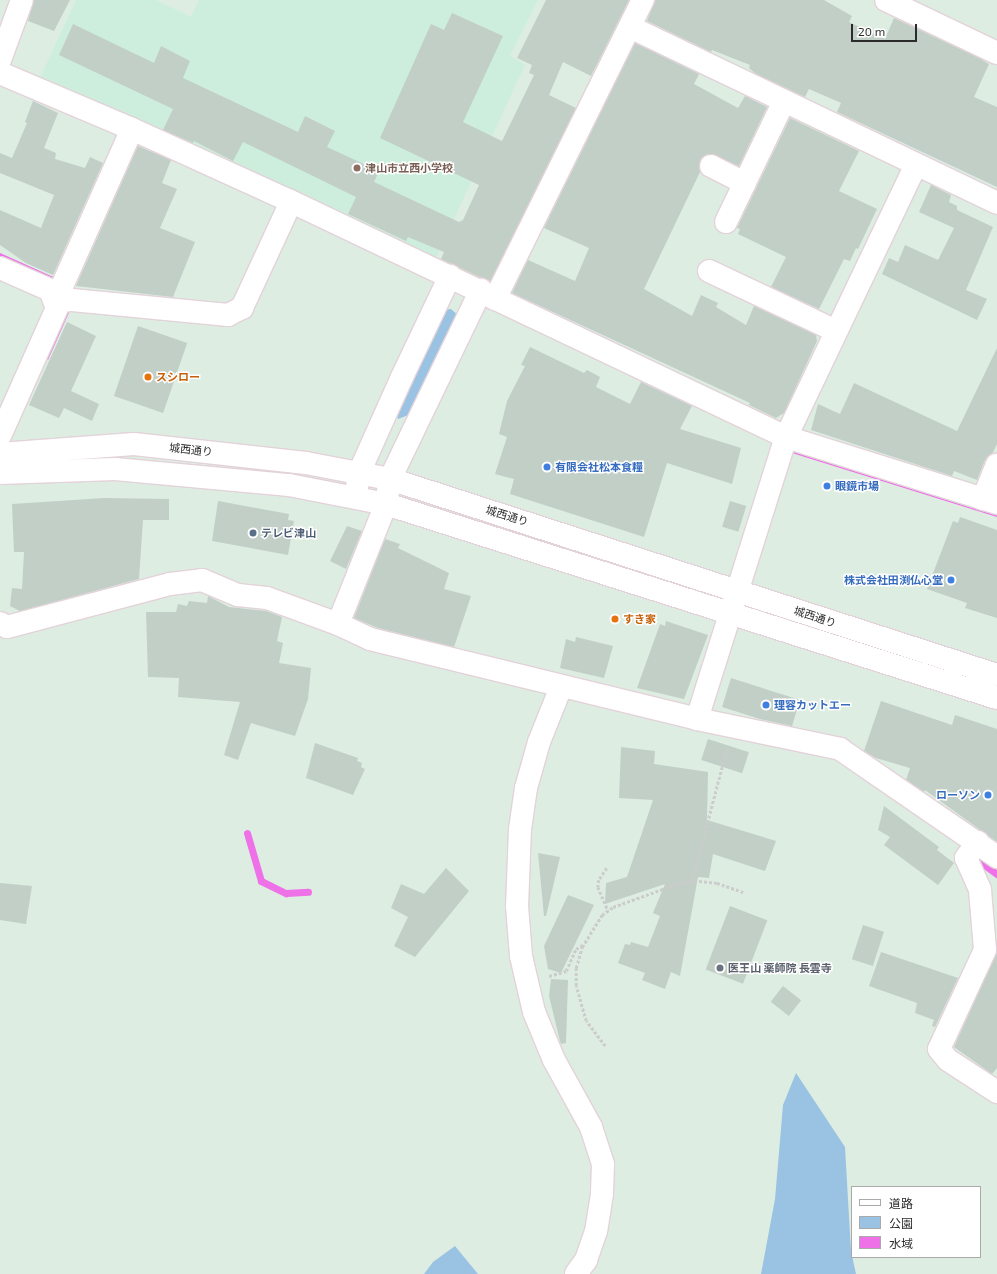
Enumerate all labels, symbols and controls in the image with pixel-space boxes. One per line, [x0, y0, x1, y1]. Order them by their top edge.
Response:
scale bar [853, 16, 919, 42]
text: 20 m [858, 24, 885, 38]
place label: 津山市立西小学校 [365, 161, 453, 175]
marker: 津山市立西小学校 [352, 163, 362, 173]
place label: スシロー [156, 370, 200, 384]
marker: スシロー [143, 372, 153, 382]
street label: 城西通り [168, 441, 214, 459]
place label: 有限会社松本食糧 [555, 460, 643, 474]
marker: 有限会社松本食糧 [542, 462, 552, 472]
place label: 眼鏡市場 [835, 479, 879, 493]
marker: 眼鏡市場 [822, 481, 832, 491]
street label: 城西通り [484, 503, 530, 529]
place label: テレビ津山 [261, 526, 316, 540]
marker: テレビ津山 [248, 528, 258, 538]
place label: 株式会社田渕仏心堂 [844, 573, 943, 587]
marker: 株式会社田渕仏心堂 [946, 575, 956, 585]
street label: 城西通り [792, 604, 838, 630]
place label: すき家 [623, 612, 656, 626]
marker: すき家 [610, 614, 620, 624]
place label: 理容カットエー [774, 698, 851, 712]
marker: 理容カットエー [761, 700, 771, 710]
place label: ローソン [936, 788, 980, 802]
marker: ローソン [983, 790, 993, 800]
place label: 医王山 薬師院 長雲寺 [728, 961, 832, 975]
marker: 医王山 薬師院 長雲寺 [715, 963, 725, 973]
legend [851, 1186, 981, 1258]
text: 道路 [889, 1196, 913, 1210]
text: 公園 [889, 1216, 913, 1230]
text: 水域 [889, 1236, 913, 1250]

